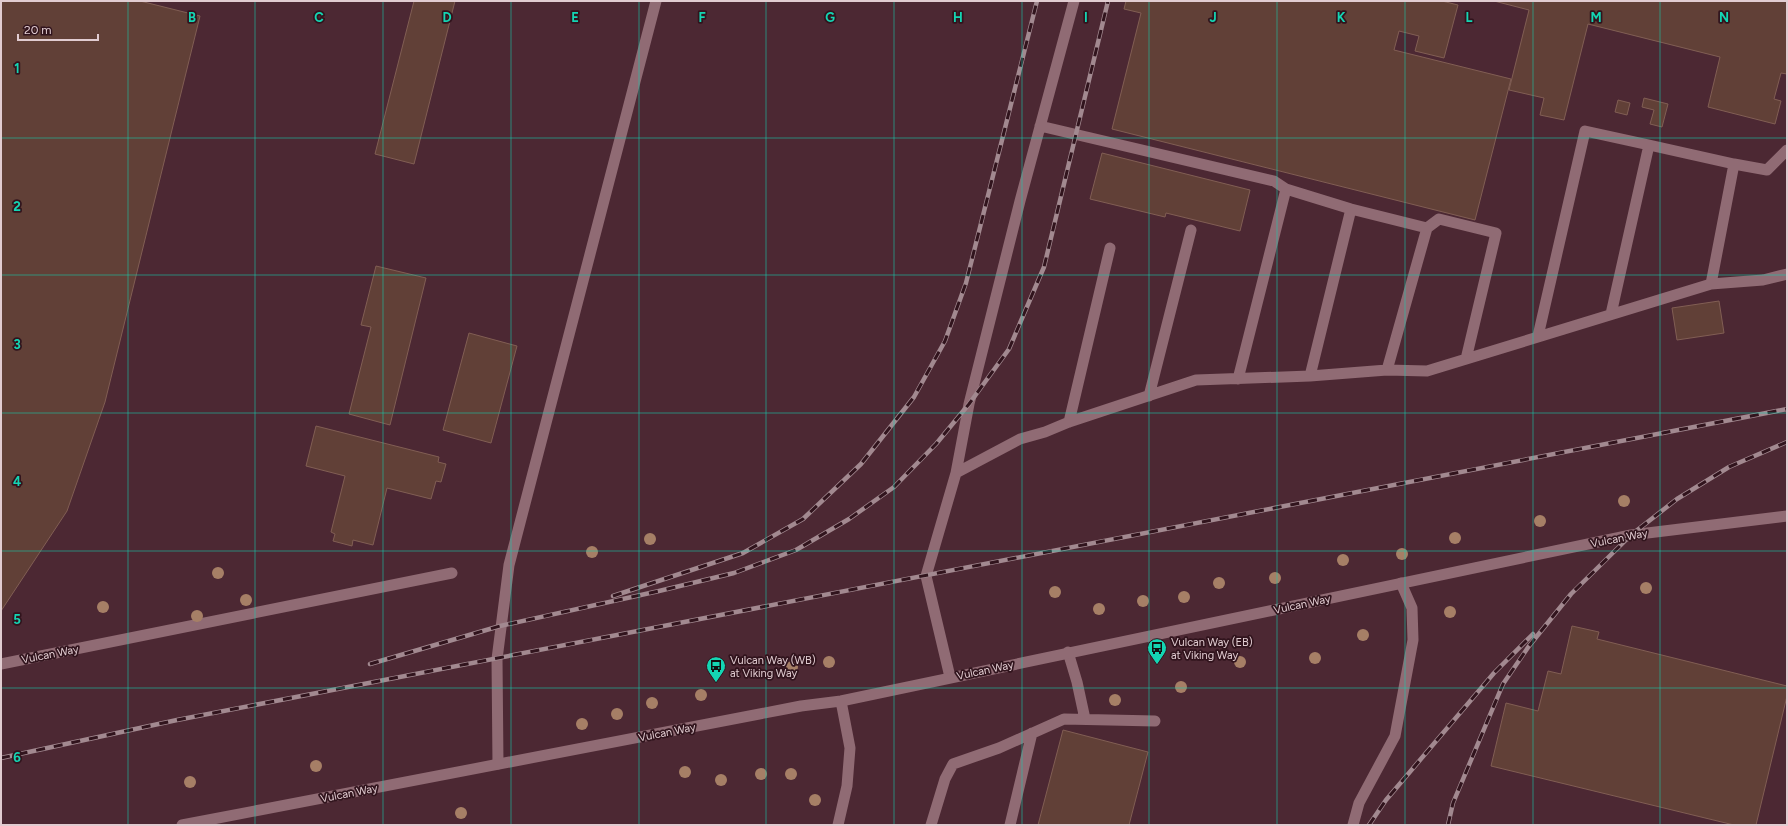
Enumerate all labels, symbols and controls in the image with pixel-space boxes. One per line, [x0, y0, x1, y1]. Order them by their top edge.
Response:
text: B [188, 10, 196, 25]
text: C [314, 10, 324, 25]
text: D [442, 10, 452, 25]
text: E [571, 10, 579, 25]
text: F [698, 10, 706, 25]
text: G [825, 10, 835, 25]
text: H [953, 10, 963, 25]
text: I [1084, 10, 1088, 25]
text: J [1209, 10, 1217, 25]
text: K [1337, 10, 1346, 25]
text: L [1466, 10, 1473, 25]
text: M [1590, 10, 1602, 25]
text: N [1719, 10, 1729, 25]
scale bar [18, 16, 98, 42]
text: 20 m [24, 23, 52, 37]
text: 1 [14, 61, 20, 76]
text: 2 [13, 199, 21, 214]
text: 3 [13, 337, 21, 352]
text: 4 [13, 474, 21, 489]
street label: Vulcan Way [1589, 527, 1649, 550]
street label: Vulcan Way [1272, 592, 1332, 617]
text: 5 [13, 612, 21, 627]
place label: Vulcan Way (EB) at Viking Way [1171, 636, 1253, 662]
bus stop icon: Vulcan Way (EB) at Viking Way [1146, 637, 1168, 665]
street label: Vulcan Way [20, 643, 80, 666]
place label: Vulcan Way (WB) at Viking Way [730, 654, 816, 680]
bus stop icon: Vulcan Way (WB) at Viking Way [705, 655, 727, 683]
street label: Vulcan Way [955, 658, 1015, 683]
street label: Vulcan Way [637, 721, 697, 744]
text: 6 [13, 750, 21, 765]
street label: Vulcan Way [319, 782, 379, 805]

